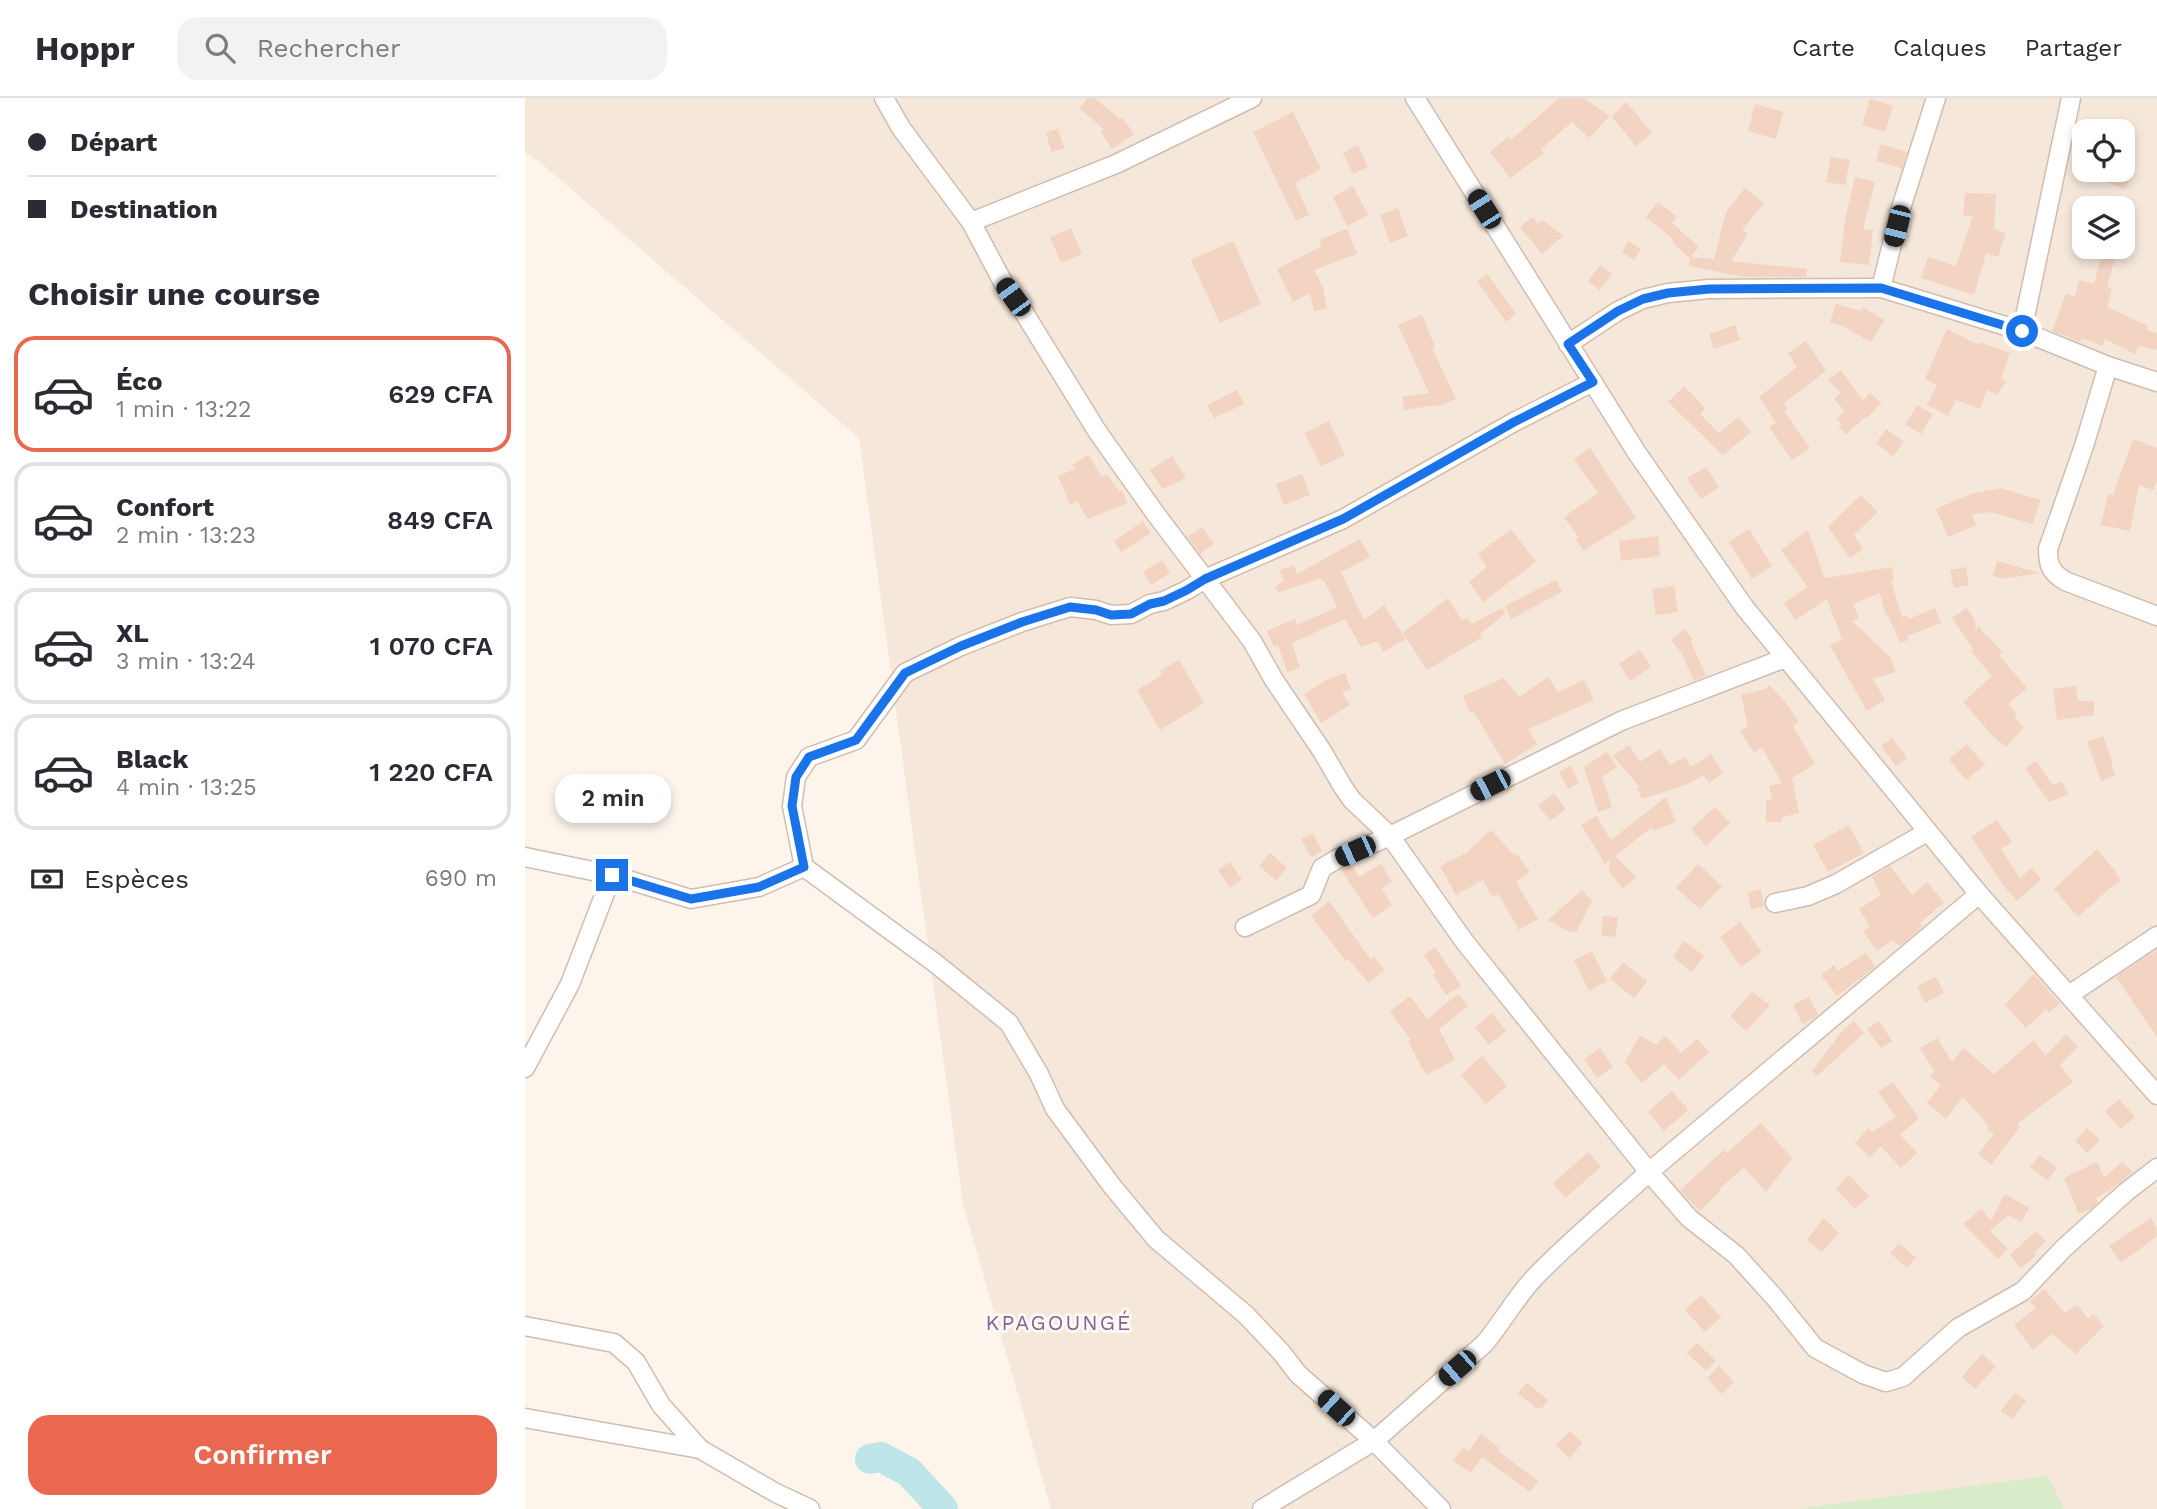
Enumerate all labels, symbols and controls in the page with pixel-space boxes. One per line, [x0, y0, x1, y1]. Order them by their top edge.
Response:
search box [177, 17, 667, 80]
text: Hoppr [35, 29, 135, 68]
icon: search [201, 29, 239, 67]
text: Rechercher [257, 33, 401, 63]
text: Carte [1792, 34, 1855, 62]
text: Calques [1893, 34, 1987, 62]
text: Partager [2025, 34, 2122, 62]
map controls [2072, 119, 2135, 259]
button: locate [2072, 119, 2135, 182]
text: Départ [70, 127, 157, 157]
car [1464, 186, 1505, 232]
text: Destination [70, 194, 218, 224]
button: layers [2072, 196, 2135, 259]
car [1882, 203, 1913, 249]
car [993, 274, 1034, 320]
text: Choisir une course [28, 275, 320, 313]
route start [2006, 315, 2038, 347]
icon: car [32, 363, 95, 426]
text: Éco [116, 366, 163, 396]
text: 629 CFA [388, 379, 493, 409]
text: 1 min · 13:22 [116, 396, 252, 423]
icon: car [32, 489, 95, 552]
text: Confort [116, 492, 214, 522]
text: 849 CFA [387, 505, 493, 535]
text: 2 min · 13:23 [116, 522, 256, 549]
icon: car [32, 615, 95, 678]
text: XL [116, 618, 149, 648]
text: 1 070 CFA [370, 631, 493, 661]
text: 3 min · 13:24 [116, 648, 256, 675]
icon: car [32, 741, 95, 804]
text: Black [116, 744, 188, 774]
text: 1 220 CFA [370, 757, 493, 787]
car [1467, 766, 1514, 804]
text: 4 min · 13:25 [116, 774, 257, 801]
callout: 2 min [554, 774, 670, 822]
text: 2 min [581, 785, 645, 812]
car [1332, 833, 1379, 869]
route end [596, 859, 628, 891]
icon: cash [28, 860, 66, 898]
text: Espèces [84, 864, 189, 894]
text: 690 m [425, 865, 497, 892]
district label: KPAGOUNGÉ [986, 1310, 1132, 1335]
car [1435, 1346, 1480, 1390]
car [1314, 1386, 1359, 1430]
button: Confirmer [28, 1415, 497, 1495]

